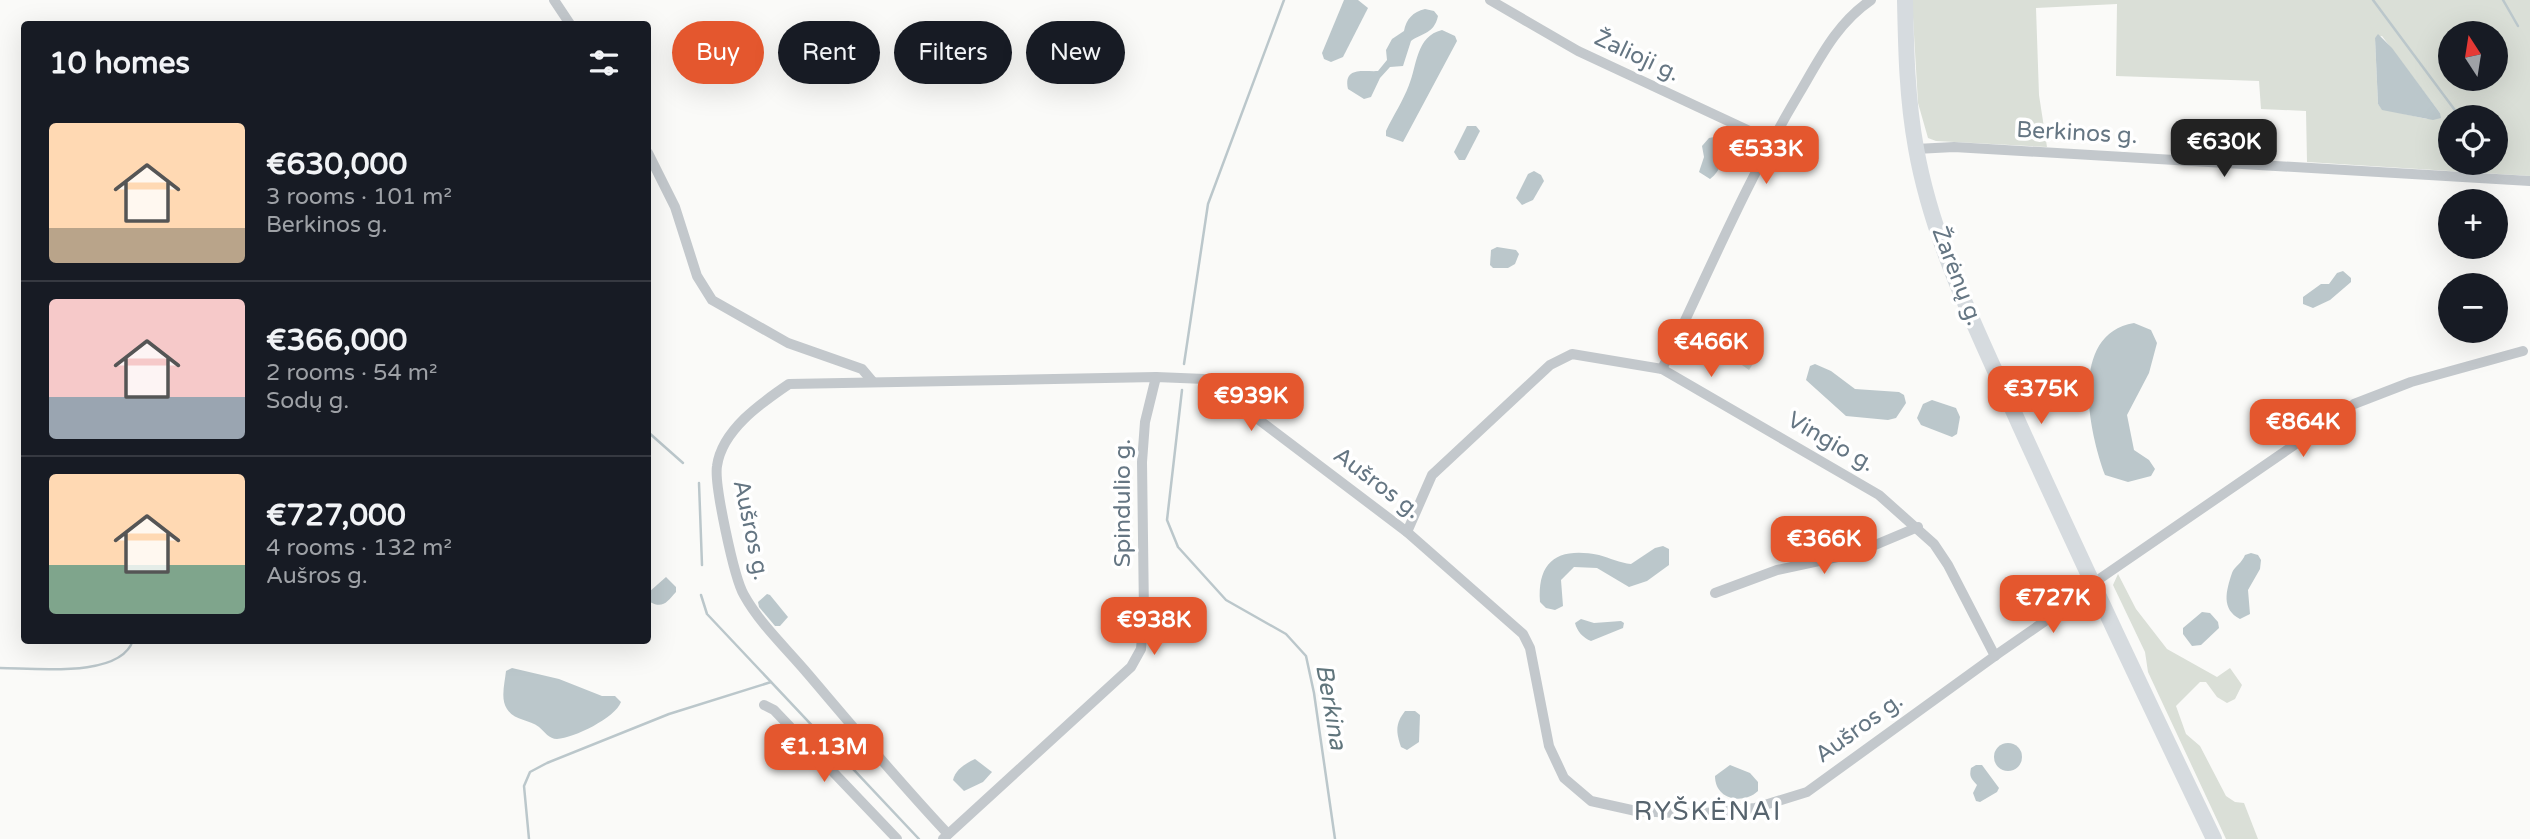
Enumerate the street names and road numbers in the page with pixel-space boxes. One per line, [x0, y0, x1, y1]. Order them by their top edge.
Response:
street label: Žalioji g. [1590, 24, 1684, 88]
street label: Berkinos g. [2016, 116, 2138, 150]
street label: Žarėnų g. [1925, 223, 1989, 329]
street label: Vingio g. [1782, 406, 1880, 478]
street label: Spindulio g. [1109, 439, 1137, 567]
street label: Aušros g. [1328, 441, 1426, 525]
street label: Aušros g. [727, 477, 775, 583]
street label: Aušros g. [1810, 687, 1908, 769]

